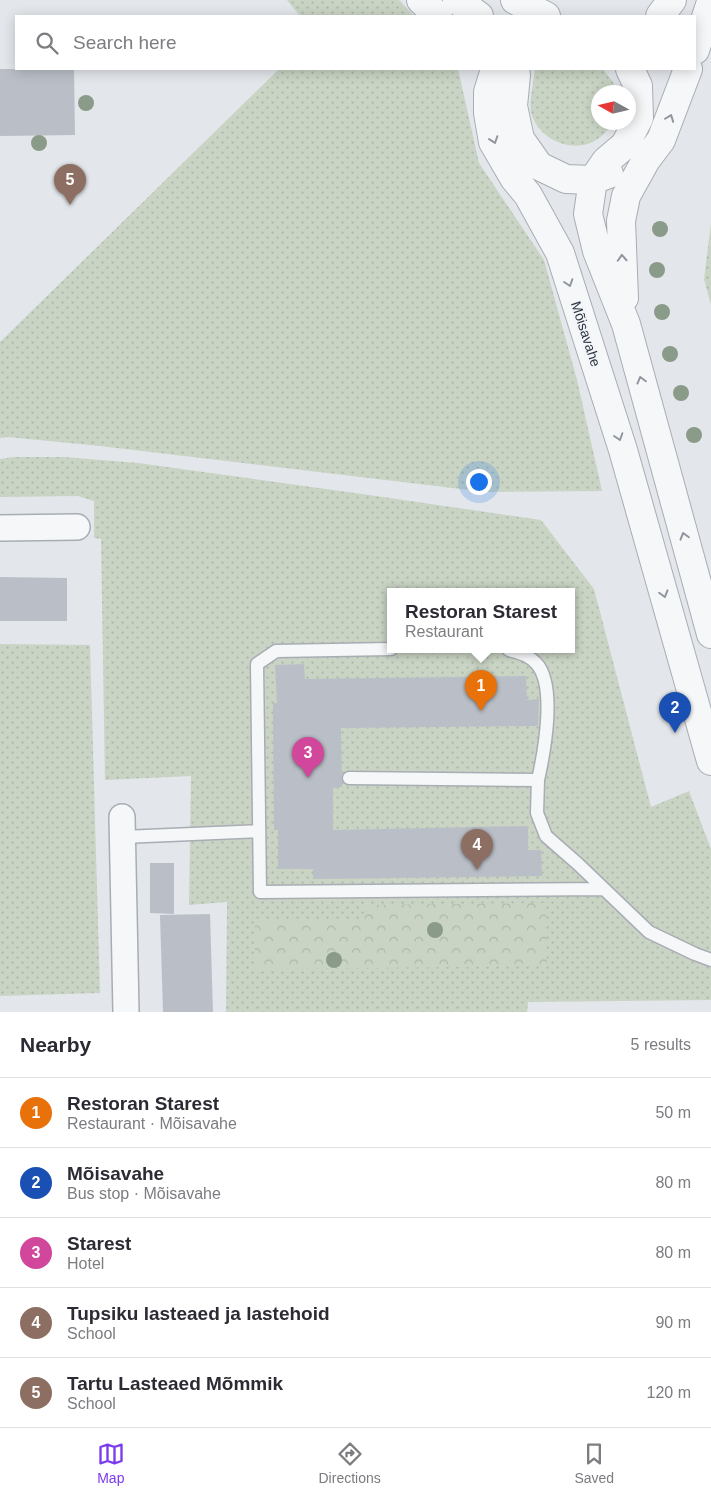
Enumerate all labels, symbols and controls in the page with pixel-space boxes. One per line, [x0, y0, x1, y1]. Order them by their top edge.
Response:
search box [15, 15, 696, 70]
icon: search [33, 29, 61, 57]
text: Search here [73, 32, 177, 53]
north arrow [591, 85, 636, 130]
one-way arrow [664, 114, 674, 123]
one-way arrow [488, 135, 498, 144]
pin: 5 [54, 164, 86, 205]
one-way arrow [617, 254, 627, 262]
one-way arrow [563, 278, 573, 286]
street label: Mõisavahe [568, 299, 604, 369]
one-way arrow [636, 376, 646, 384]
one-way arrow [613, 433, 623, 441]
your location [466, 469, 492, 495]
one-way arrow [679, 533, 689, 541]
popup [387, 588, 575, 653]
one-way arrow [658, 589, 668, 597]
text: Restoran Starest [405, 601, 557, 622]
text: Restaurant [405, 623, 483, 640]
pin: 1 [465, 670, 497, 711]
pin: 2 [659, 692, 691, 733]
pin: 3 [292, 737, 324, 778]
pin: 4 [461, 829, 493, 870]
text: Nearby [20, 1033, 91, 1056]
text: 5 results [631, 1036, 691, 1053]
text: Restoran Starest [67, 1093, 219, 1114]
text: 1 [32, 1104, 40, 1121]
text: 50 m [655, 1104, 691, 1121]
text: Restaurant · Mõisavahe [67, 1115, 237, 1132]
text: Mõisavahe [67, 1163, 164, 1184]
text: 2 [32, 1174, 40, 1191]
text: 80 m [655, 1174, 691, 1191]
text: Bus stop · Mõisavahe [67, 1185, 221, 1202]
text: Starest [67, 1233, 131, 1254]
text: 3 [32, 1244, 40, 1261]
text: 80 m [655, 1244, 691, 1261]
text: Hotel [67, 1255, 104, 1272]
text: Tupsiku lasteaed ja lastehoid [67, 1303, 330, 1324]
text: 4 [32, 1314, 40, 1331]
text: 90 m [655, 1314, 691, 1331]
text: School [67, 1325, 116, 1342]
text: Tartu Lasteaed Mõmmik [67, 1373, 283, 1394]
text: 5 [32, 1384, 40, 1401]
text: 120 m [647, 1384, 691, 1401]
text: School [67, 1395, 116, 1412]
tab: Map [97, 1440, 125, 1486]
tab: Directions [319, 1440, 381, 1486]
tab: Saved [574, 1440, 614, 1486]

